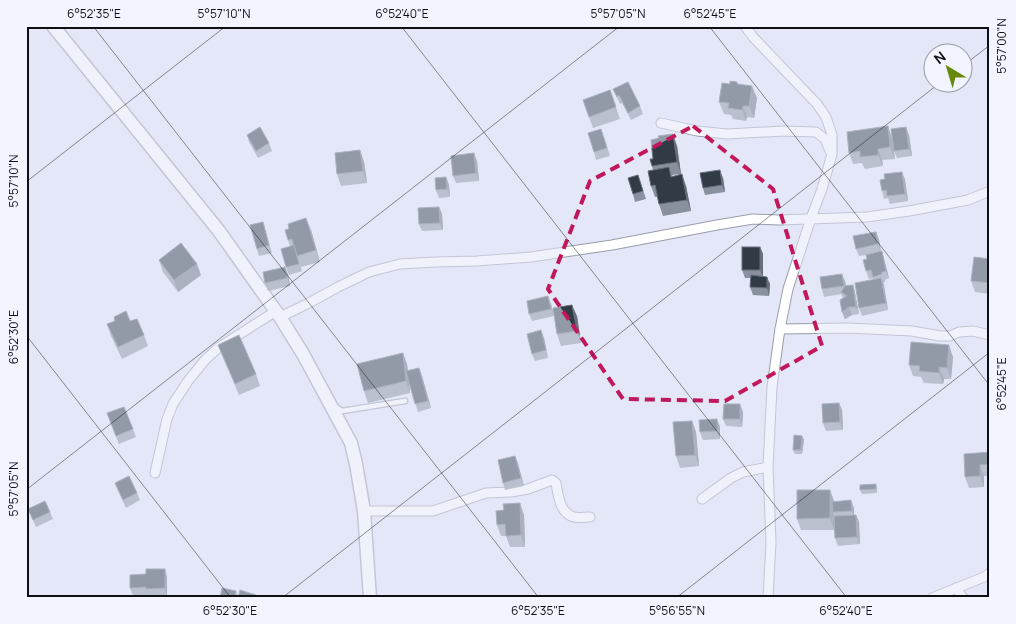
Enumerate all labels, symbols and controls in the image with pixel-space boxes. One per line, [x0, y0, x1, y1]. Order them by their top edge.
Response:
text: 6°52'35"E [67, 5, 121, 22]
text: 5°57'10"N [198, 5, 250, 22]
text: 6°52'40"E [375, 5, 429, 22]
text: 5°57'05"N [590, 5, 646, 22]
text: 6°52'45"E [684, 5, 737, 22]
text: 5°57'00"N [993, 18, 1010, 74]
north arrow [924, 42, 974, 92]
text: N [930, 47, 950, 68]
text: 5°57'10"N [5, 155, 22, 207]
text: 6°52'30"E [5, 310, 22, 364]
text: 6°52'45"E [993, 357, 1010, 410]
text: 5°57'05"N [5, 461, 22, 517]
text: 6°52'30"E [203, 602, 257, 619]
text: 6°52'35"E [511, 602, 565, 619]
text: 5°56'55"N [649, 602, 705, 619]
text: 6°52'40"E [819, 602, 873, 619]

